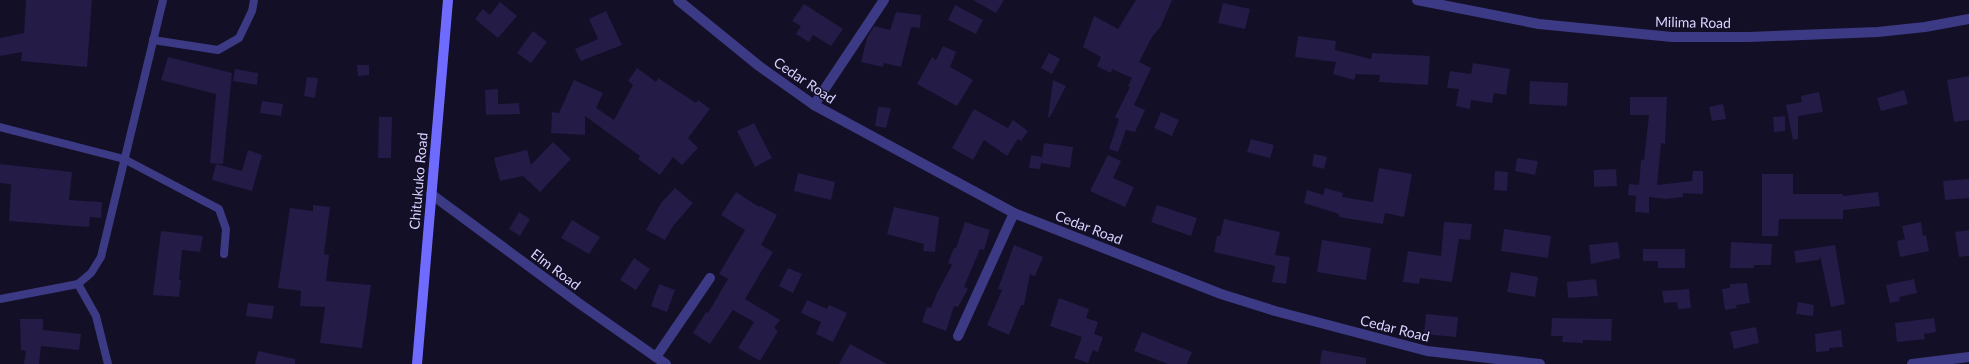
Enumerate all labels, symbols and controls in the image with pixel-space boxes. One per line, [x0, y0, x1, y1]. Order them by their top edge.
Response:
street label: Milima Road [1655, 13, 1731, 31]
street label: Cedar Road [771, 53, 839, 107]
street label: Chitukuko Road [405, 132, 431, 230]
street label: Cedar Road [1053, 206, 1125, 248]
street label: Elm Road [528, 245, 584, 293]
street label: Cedar Road [1359, 311, 1431, 345]

